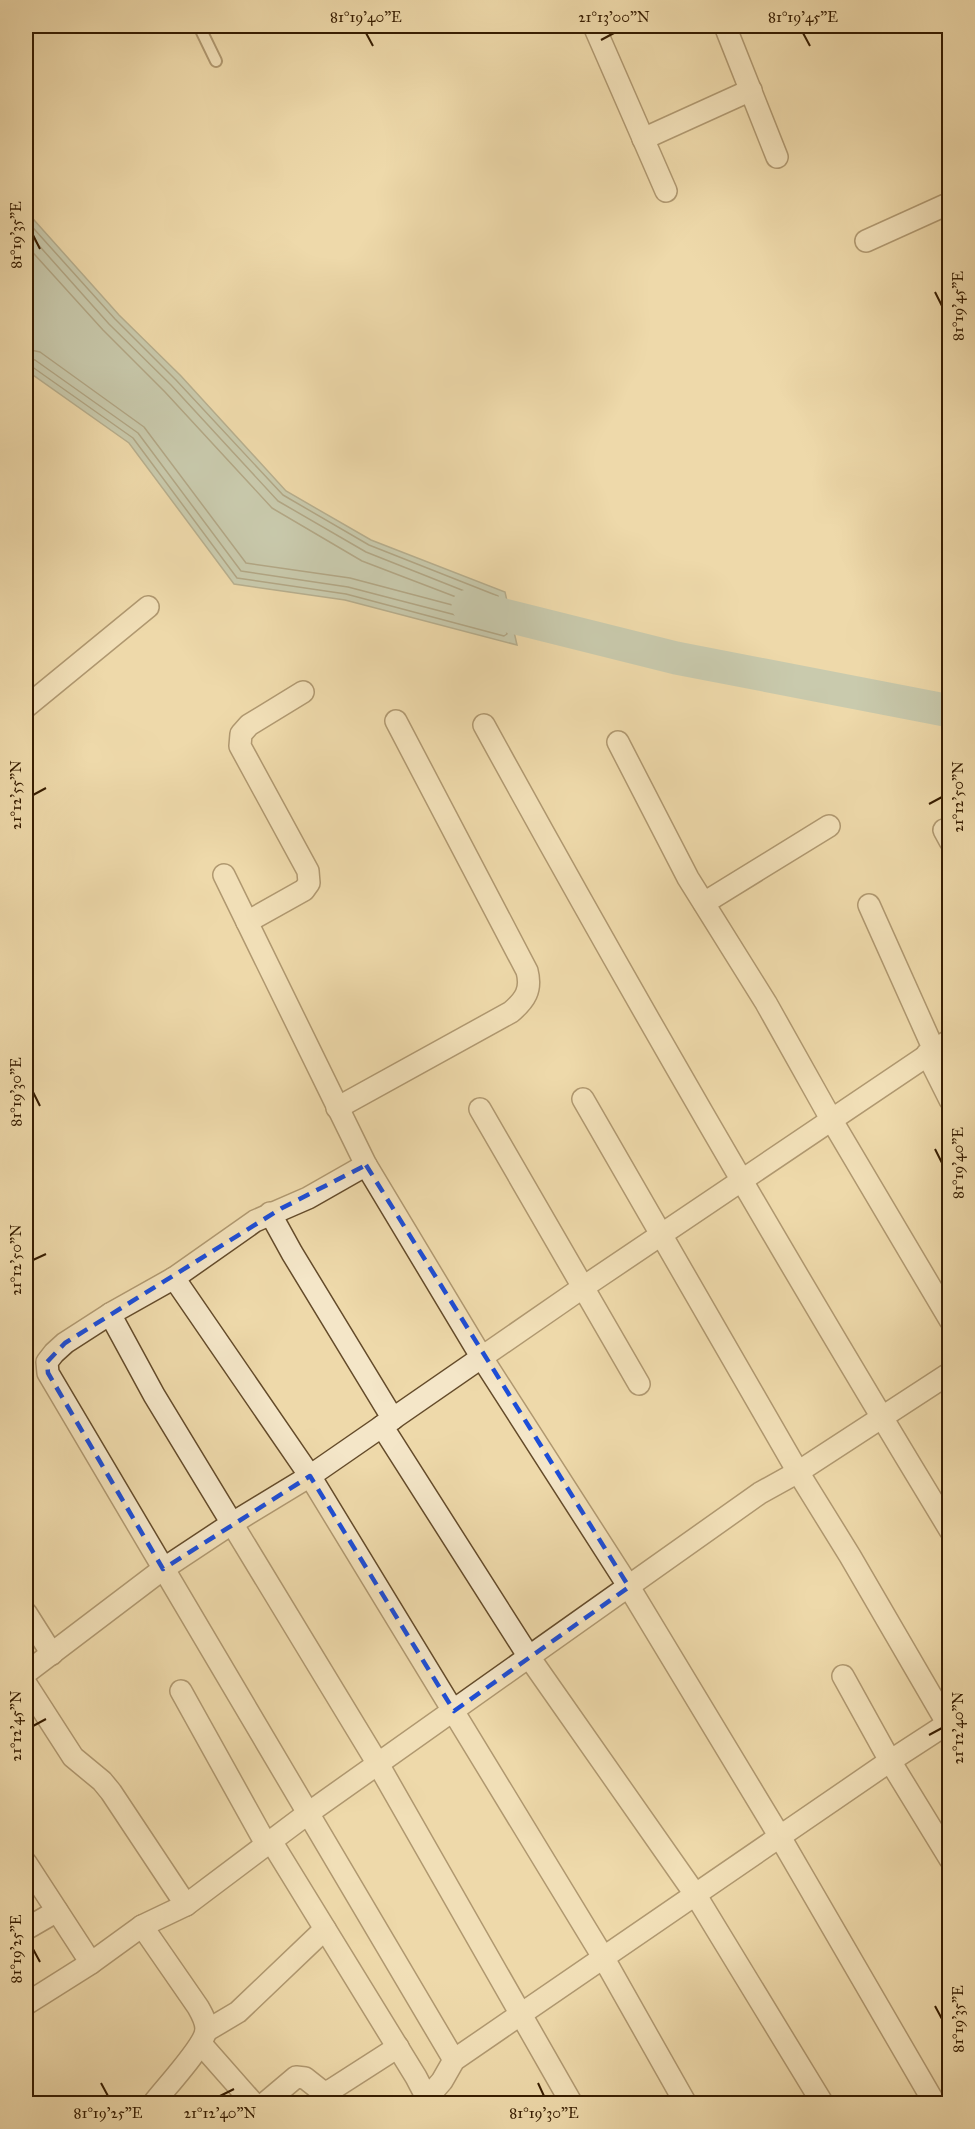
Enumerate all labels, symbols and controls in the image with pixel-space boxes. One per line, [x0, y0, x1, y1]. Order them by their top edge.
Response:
text: 81°19'40"E [330, 8, 402, 26]
text: 21°13'00"N [578, 8, 650, 26]
text: 81°19'45"E [768, 8, 838, 26]
text: 81°19'35"E [7, 201, 25, 269]
text: 81°19'45"E [949, 271, 967, 341]
text: 21°12'55"N [7, 760, 25, 830]
text: 21°12'50"N [949, 761, 967, 833]
text: 81°19'30"E [7, 1057, 25, 1127]
text: 81°19'40"E [949, 1127, 967, 1199]
text: 21°12'50"N [7, 1224, 25, 1296]
text: 21°12'45"N [7, 1690, 25, 1761]
text: 21°12'40"N [949, 1691, 967, 1764]
text: 81°19'25"E [7, 1914, 25, 1983]
text: 81°19'35"E [949, 1985, 967, 2053]
text: 81°19'25"E [74, 2104, 143, 2122]
text: 21°12'40"N [184, 2104, 257, 2122]
text: 81°19'30"E [509, 2104, 579, 2122]

